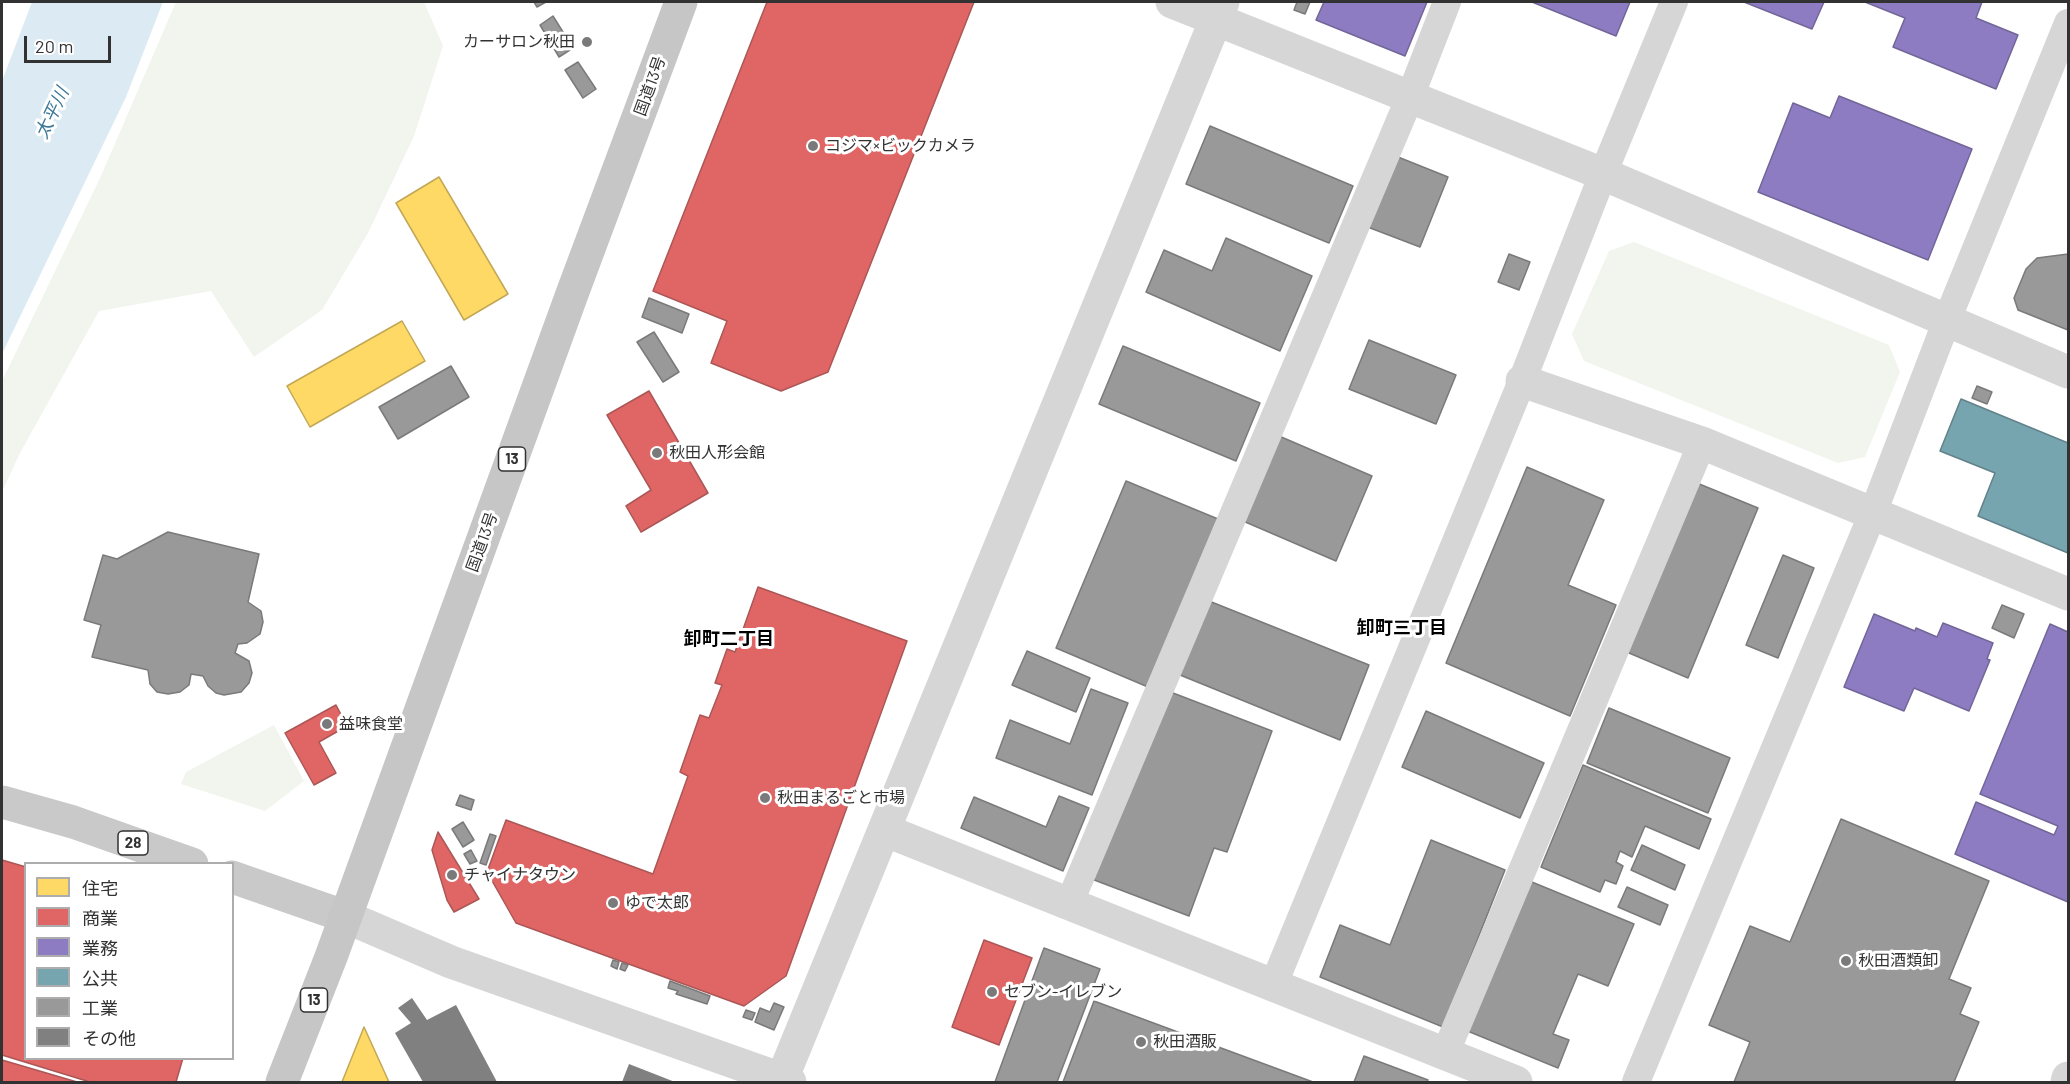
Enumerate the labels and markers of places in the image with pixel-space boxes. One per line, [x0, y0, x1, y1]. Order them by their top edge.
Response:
place label: カーサロン秋田 [463, 32, 575, 52]
marker: カーサロン秋田 [580, 35, 594, 49]
place label: コジマ×ビックカメラ [825, 136, 976, 156]
marker: コジマ×ビックカメラ [806, 139, 820, 153]
place label: 秋田人形会館 [669, 443, 765, 463]
marker: 秋田人形会館 [650, 446, 664, 460]
place label: 益味食堂 [339, 714, 403, 734]
marker: 益味食堂 [320, 717, 334, 731]
place label: 秋田まるごと市場 [777, 788, 905, 808]
marker: 秋田まるごと市場 [758, 791, 772, 805]
place label: チャイナタウン [464, 865, 576, 885]
marker: チャイナタウン [445, 868, 459, 882]
place label: ゆで太郎 [625, 893, 689, 913]
marker: ゆで太郎 [606, 896, 620, 910]
place label: 秋田酒類卸 [1858, 951, 1938, 971]
marker: 秋田酒類卸 [1839, 954, 1853, 968]
place label: セブン-イレブン [1004, 982, 1122, 1002]
marker: セブン-イレブン [985, 985, 999, 999]
place label: 秋田酒販 [1153, 1032, 1217, 1052]
marker: 秋田酒販 [1134, 1035, 1148, 1049]

